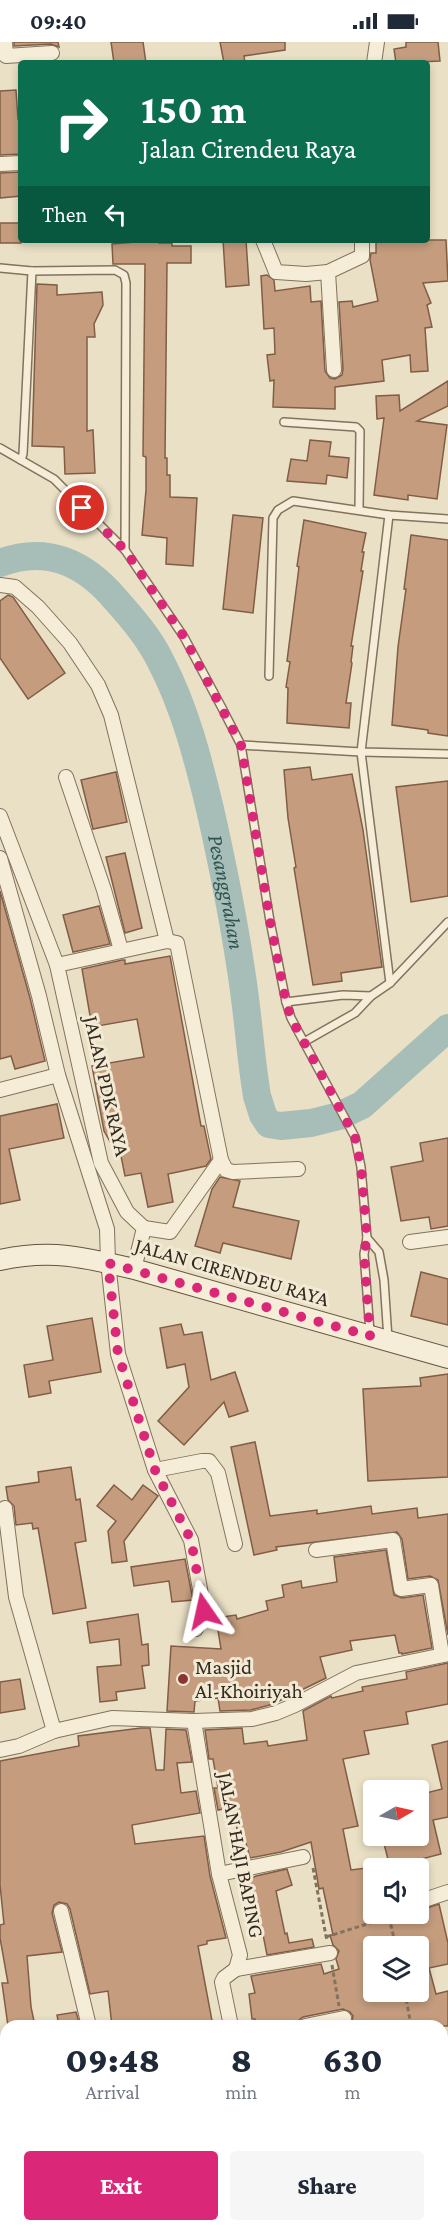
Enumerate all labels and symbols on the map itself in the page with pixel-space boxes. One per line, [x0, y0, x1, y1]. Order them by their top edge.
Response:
pin [56, 482, 107, 533]
water label: Pesanggrahan [203, 832, 250, 951]
street label: JALAN PDK RAYA [79, 1012, 135, 1158]
street label: JALAN CIRENDEU RAYA [130, 1232, 332, 1311]
position arrow [172, 1579, 236, 1643]
place label: Masjid Al-Khoiriyah [195, 1655, 303, 1703]
marker: Masjid Al-Khoiriyah [176, 1672, 190, 1686]
street label: JALAN HAJI BAPING [213, 1768, 269, 1940]
north arrow [363, 1780, 429, 1846]

